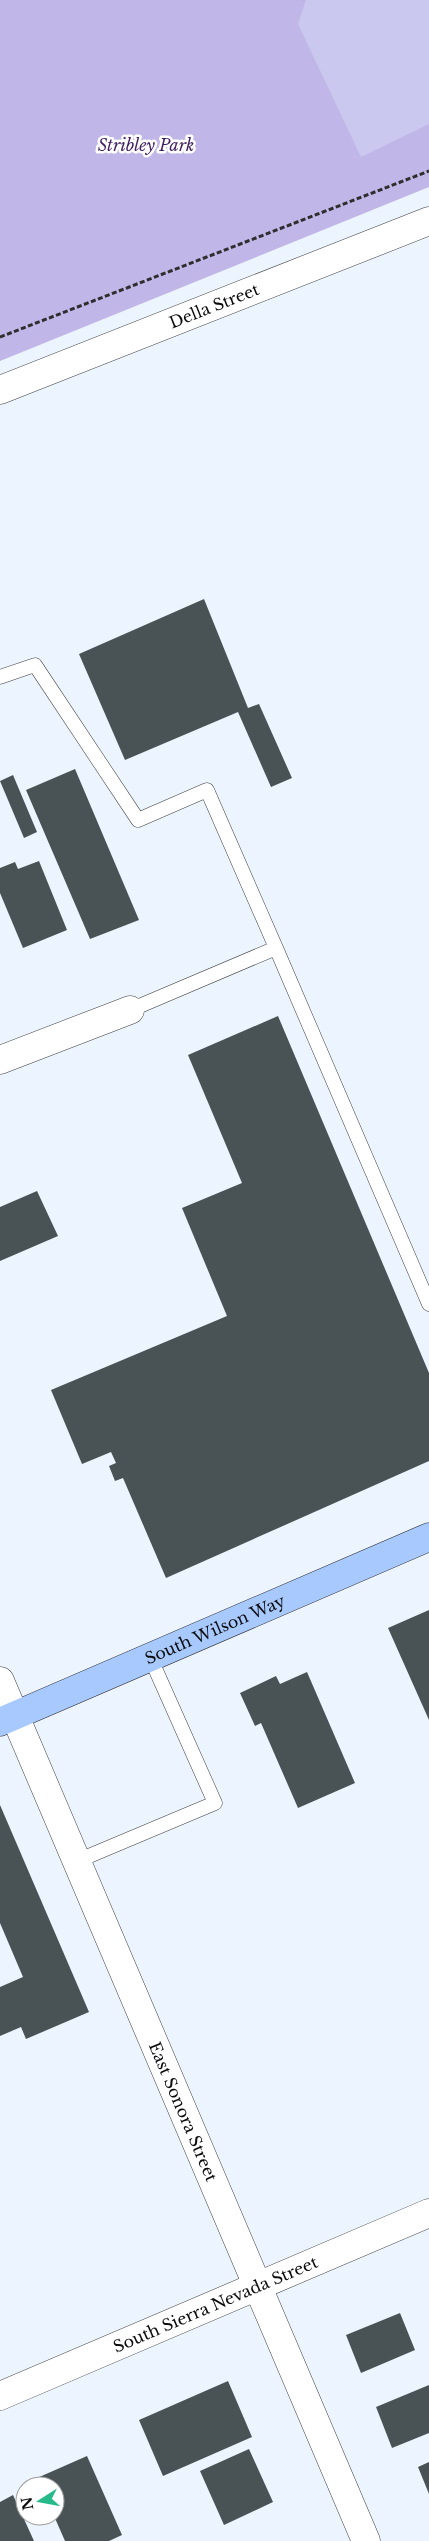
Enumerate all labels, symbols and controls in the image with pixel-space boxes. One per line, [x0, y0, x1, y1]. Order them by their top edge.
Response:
park label: Stribley Park [98, 135, 194, 155]
street label: Della Street [166, 279, 262, 332]
street label: South Wilson Way [142, 1590, 289, 1668]
street label: East Sonora Street [145, 2039, 222, 2184]
street label: South Sierra Nevada Street [110, 2252, 321, 2357]
north arrow [15, 2476, 65, 2526]
text: N [17, 2495, 37, 2512]

